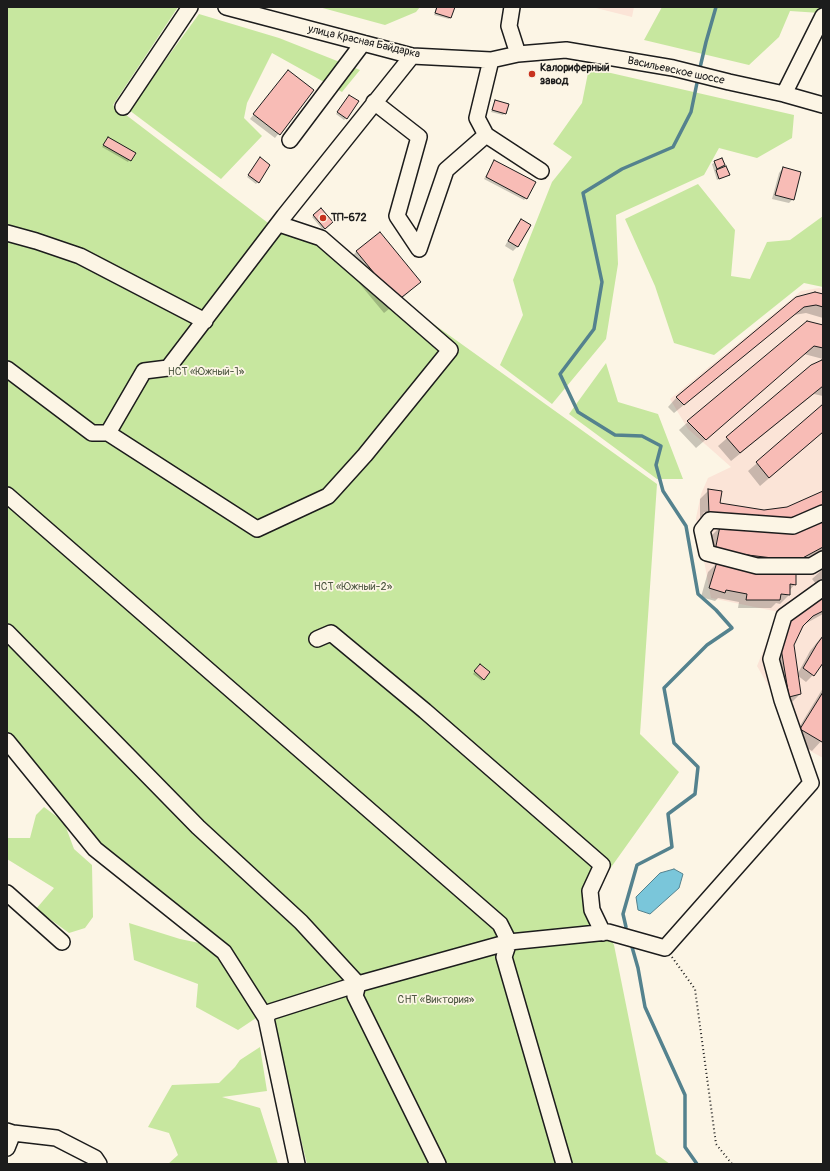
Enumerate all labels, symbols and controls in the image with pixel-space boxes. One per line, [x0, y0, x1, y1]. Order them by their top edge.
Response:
street label: улица Красная Байдарка [307, 23, 421, 61]
street label: Васильевское шоссе [626, 54, 726, 88]
place label: Калориферный завод [540, 61, 609, 87]
marker: Калориферный завод [527, 69, 537, 79]
place label: ТП-672 [331, 211, 367, 225]
marker: ТП-672 [318, 213, 328, 223]
park label: НСТ «Южный-1» [168, 365, 244, 379]
park label: НСТ «Южный-2» [314, 580, 392, 594]
park label: СНТ «Виктория» [398, 993, 474, 1007]

